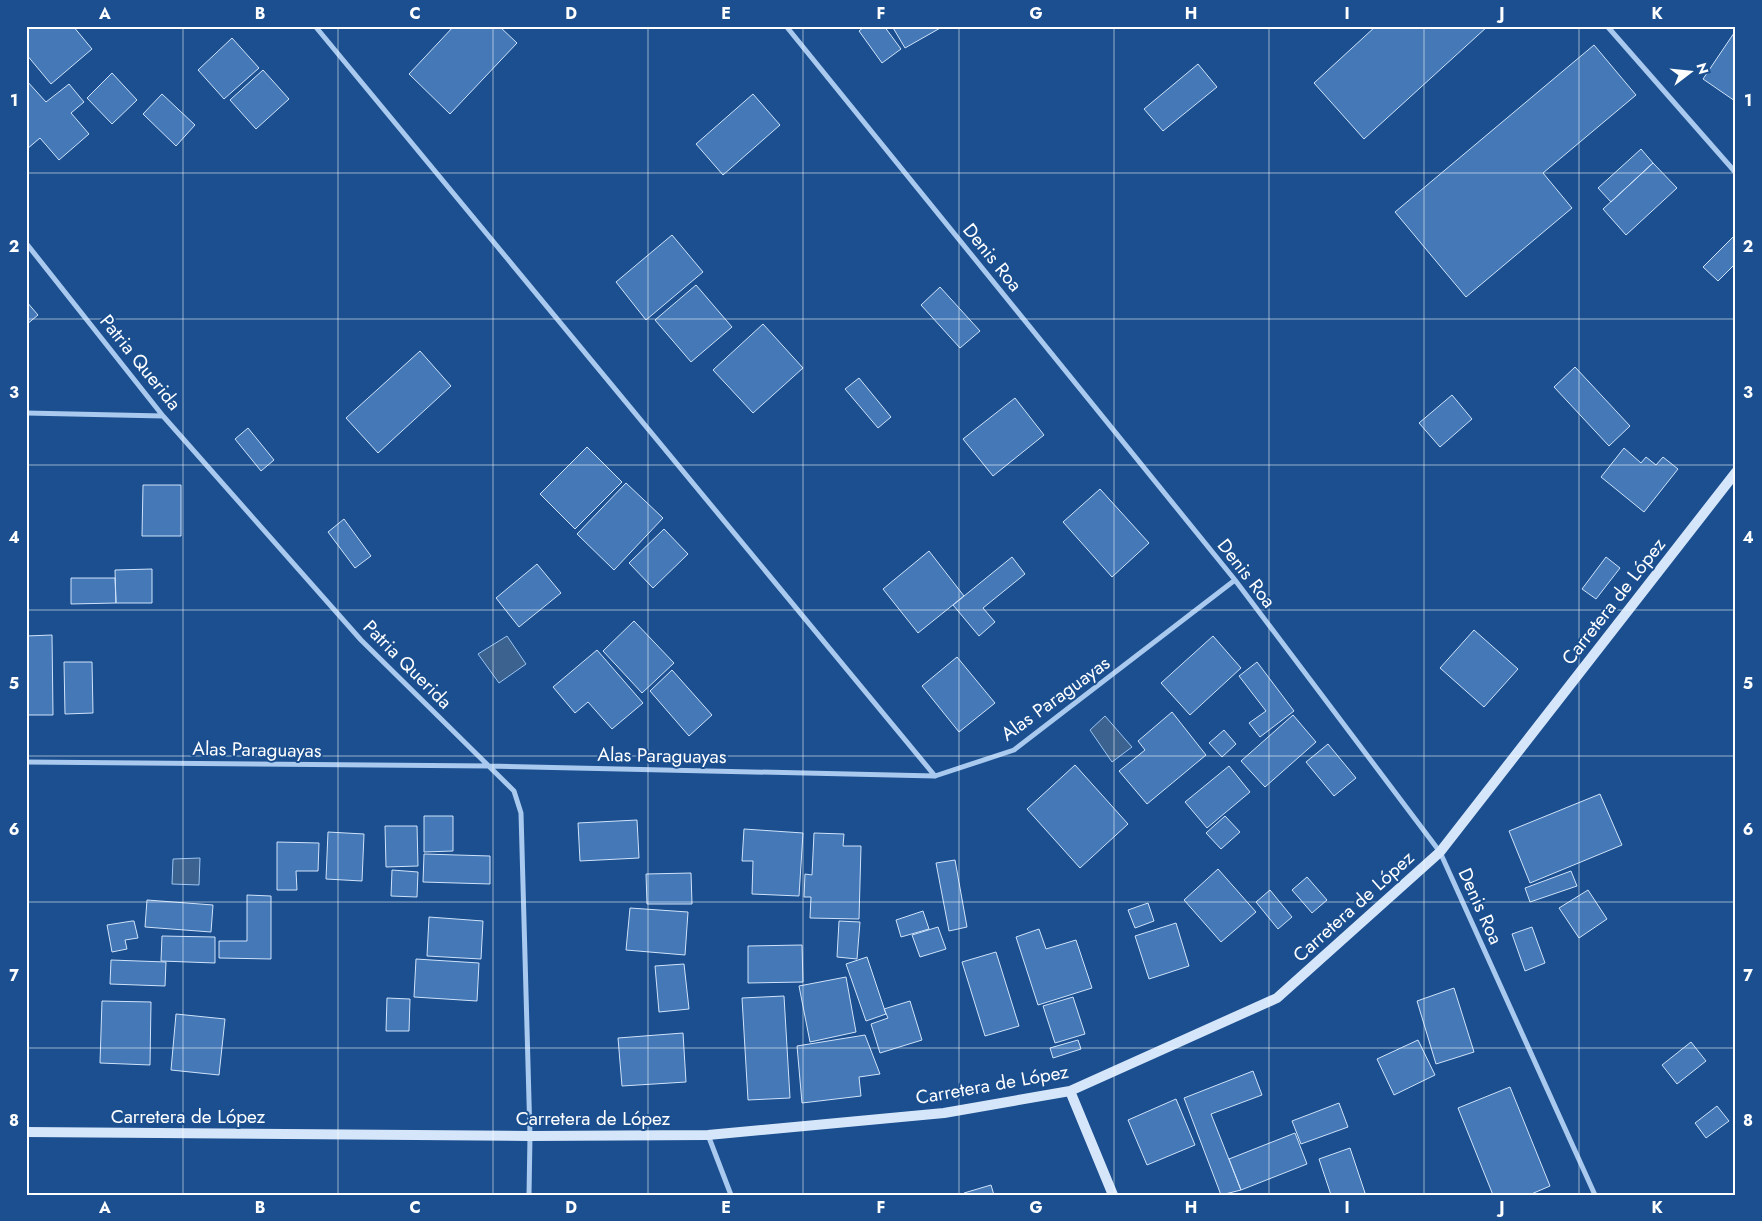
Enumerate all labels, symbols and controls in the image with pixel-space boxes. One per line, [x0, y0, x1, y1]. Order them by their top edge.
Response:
text: A [98, 2, 111, 25]
text: B [255, 2, 265, 25]
text: C [409, 2, 421, 25]
text: D [565, 2, 577, 25]
text: E [721, 2, 731, 25]
text: F [877, 2, 885, 25]
text: G [1029, 2, 1043, 25]
text: H [1185, 2, 1197, 25]
text: I [1344, 2, 1350, 25]
text: J [1496, 2, 1505, 25]
text: K [1651, 2, 1663, 25]
north arrow [1664, 48, 1714, 98]
text: N [1691, 60, 1714, 77]
text: 1 [10, 89, 18, 112]
text: 1 [1744, 89, 1752, 112]
street label: Denis Roa [957, 217, 1029, 297]
text: 2 [9, 235, 19, 258]
text: 2 [1743, 235, 1753, 258]
street label: Patria Querida [94, 309, 188, 416]
text: 3 [9, 381, 19, 404]
text: 3 [1743, 381, 1753, 404]
text: 4 [8, 526, 20, 549]
text: 4 [1742, 526, 1754, 549]
street label: Carretera de López [1555, 532, 1672, 671]
street label: Denis Roa [1211, 533, 1282, 614]
street label: Patria Querida [357, 614, 458, 715]
street label: Alas Paraguayas [995, 649, 1116, 747]
text: 5 [9, 672, 19, 695]
text: 5 [1743, 672, 1753, 695]
street label: Alas Paraguayas [192, 735, 322, 764]
street label: Alas Paraguayas [597, 741, 727, 770]
text: 6 [9, 818, 19, 841]
text: 6 [1743, 818, 1753, 841]
street label: Carretera de López [1287, 844, 1420, 968]
street label: Denis Roa [1452, 864, 1509, 949]
text: 7 [9, 964, 19, 987]
text: 7 [1743, 964, 1753, 987]
street label: Carretera de López [914, 1058, 1071, 1111]
street label: Carretera de López [111, 1103, 266, 1130]
street label: Carretera de López [516, 1105, 671, 1132]
text: 8 [9, 1109, 19, 1132]
text: 8 [1743, 1109, 1753, 1132]
text: A [98, 1196, 111, 1219]
text: B [255, 1196, 265, 1219]
text: C [409, 1196, 421, 1219]
text: D [565, 1196, 577, 1219]
text: E [721, 1196, 731, 1219]
text: F [877, 1196, 885, 1219]
text: G [1029, 1196, 1043, 1219]
text: H [1185, 1196, 1197, 1219]
text: I [1344, 1196, 1350, 1219]
text: J [1496, 1196, 1505, 1219]
text: K [1651, 1196, 1663, 1219]

